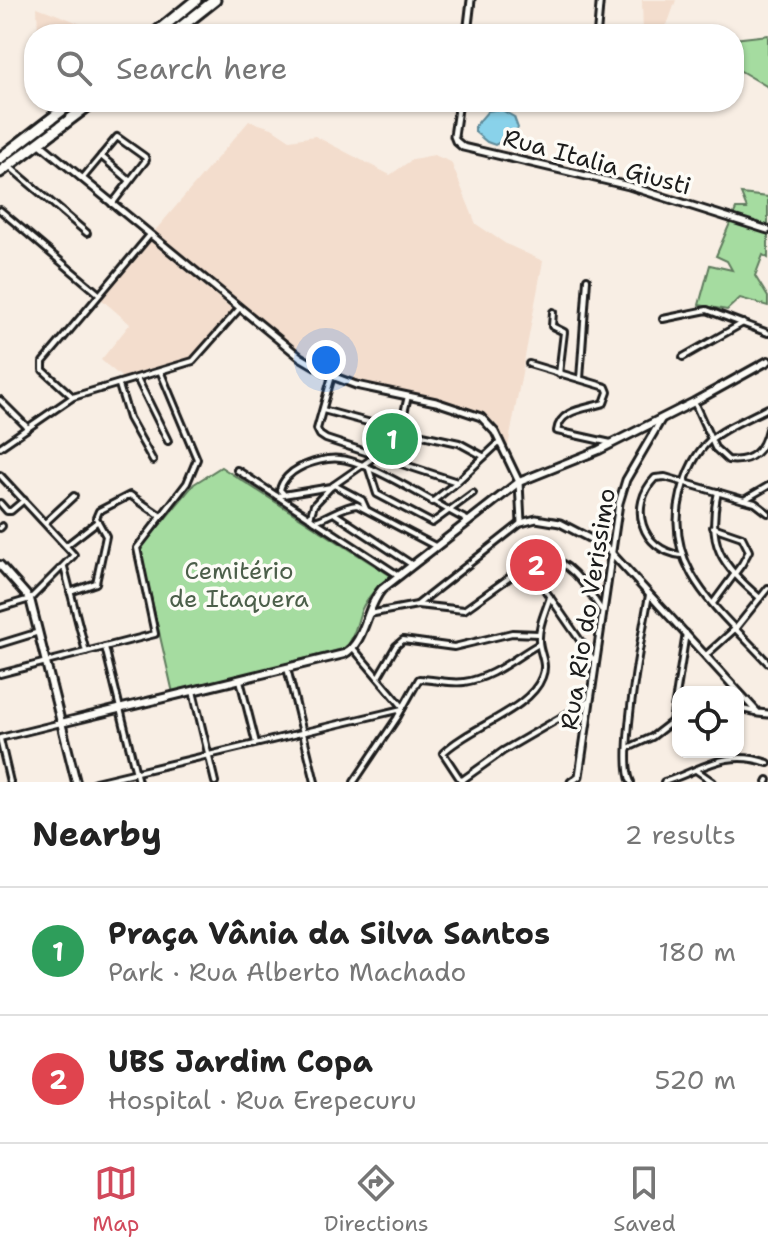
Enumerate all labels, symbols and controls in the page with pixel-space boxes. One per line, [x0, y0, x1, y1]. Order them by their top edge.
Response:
search box [24, 24, 744, 112]
icon: search [52, 46, 96, 90]
text: Search here [116, 48, 287, 89]
street label: Rua Italia Giusti [499, 122, 695, 202]
your location [306, 340, 346, 380]
pin: 1 [366, 409, 418, 469]
street label: Rua Rio do Verissimo [553, 486, 623, 732]
pin: 2 [510, 535, 562, 595]
park label: Cemitério de Itaquera [169, 555, 309, 615]
map controls [672, 686, 744, 758]
button: locate [672, 686, 744, 758]
text: Nearby [32, 811, 162, 857]
text: 2 results [624, 817, 736, 852]
text: Praça Vânia da Silva Santos [108, 913, 550, 954]
text: 1 [52, 934, 64, 969]
text: 180 m [658, 934, 736, 969]
text: Park · Rua Alberto Machado [108, 954, 466, 989]
text: UBS Jardim Copa [108, 1041, 373, 1082]
text: 2 [49, 1062, 67, 1097]
text: 520 m [655, 1062, 736, 1097]
text: Hospital · Rua Erepecuru [108, 1082, 416, 1117]
tab: Map [92, 1161, 139, 1238]
tab: Directions [324, 1161, 429, 1238]
tab: Saved [613, 1161, 676, 1238]

